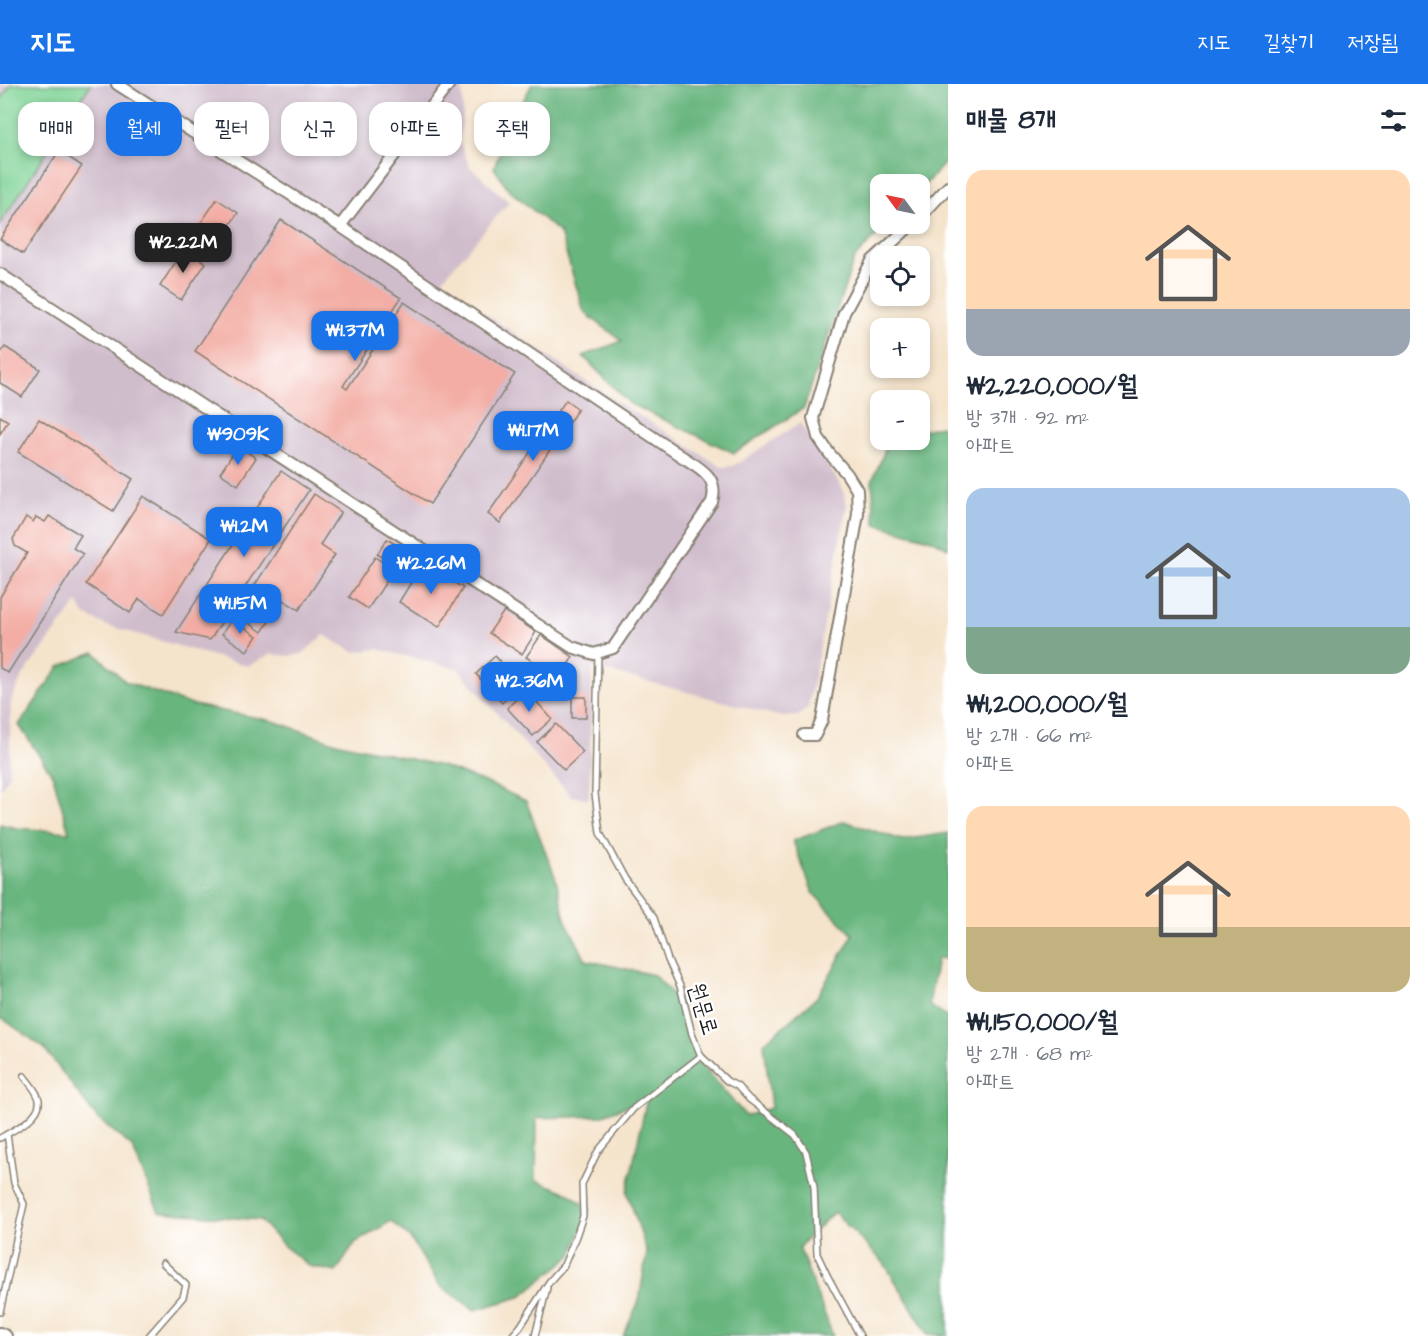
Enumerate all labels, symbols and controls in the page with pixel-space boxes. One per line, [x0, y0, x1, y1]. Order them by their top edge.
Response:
text: 지도 [30, 23, 75, 62]
text: 지도 [1197, 28, 1231, 57]
text: 길찾기 [1264, 28, 1314, 57]
text: 저장됨 [1347, 28, 1398, 57]
chip: 매매 [18, 102, 94, 156]
chip: 월세 [106, 102, 182, 156]
chip: 필터 [194, 102, 269, 156]
chip: 신규 [281, 102, 357, 156]
chip: 아파트 [369, 102, 462, 156]
chip: 주택 [474, 102, 550, 156]
text: 매물 8개 [966, 102, 1056, 138]
icon: filters [1377, 104, 1410, 137]
north arrow [870, 174, 930, 234]
map controls [870, 174, 930, 450]
icon: home [1134, 209, 1242, 317]
pin: ₩2.22M [134, 223, 232, 274]
text: ₩2.22M [149, 228, 217, 256]
button: locate [870, 246, 930, 306]
pin: ₩1.37M [306, 311, 404, 362]
text: ₩1.37M [325, 316, 385, 344]
button: + [870, 318, 930, 378]
text: ₩2,220,000/월 [966, 368, 1138, 404]
button: − [870, 390, 930, 450]
text: 방 3개 · 92 m² [966, 404, 1089, 432]
pin: ₩1.17M [484, 411, 582, 462]
pin: ₩909K [196, 415, 280, 466]
text: ₩1.17M [507, 416, 559, 444]
text: ₩909K [207, 420, 269, 448]
text: 아파트 [966, 432, 1014, 460]
pin: ₩1.2M [202, 507, 286, 558]
text: ₩1.2M [220, 512, 268, 540]
icon: home [1134, 527, 1242, 635]
pin: ₩2.26M [382, 544, 480, 595]
text: ₩2.26M [396, 549, 466, 577]
pin: ₩1.15M [191, 584, 289, 635]
text: ₩1.15M [213, 589, 267, 617]
pin: ₩2.36M [480, 662, 578, 713]
text: ₩2.36M [495, 667, 563, 695]
text: ₩1,200,000/월 [966, 686, 1128, 722]
text: 방 2개 · 66 m² [966, 722, 1093, 750]
text: 아파트 [966, 750, 1014, 778]
icon: home [1134, 845, 1242, 953]
street label: 원문로 [680, 979, 726, 1039]
text: ₩1,150,000/월 [966, 1004, 1118, 1040]
text: 방 2개 · 68 m² [966, 1040, 1093, 1068]
text: 아파트 [966, 1068, 1014, 1096]

